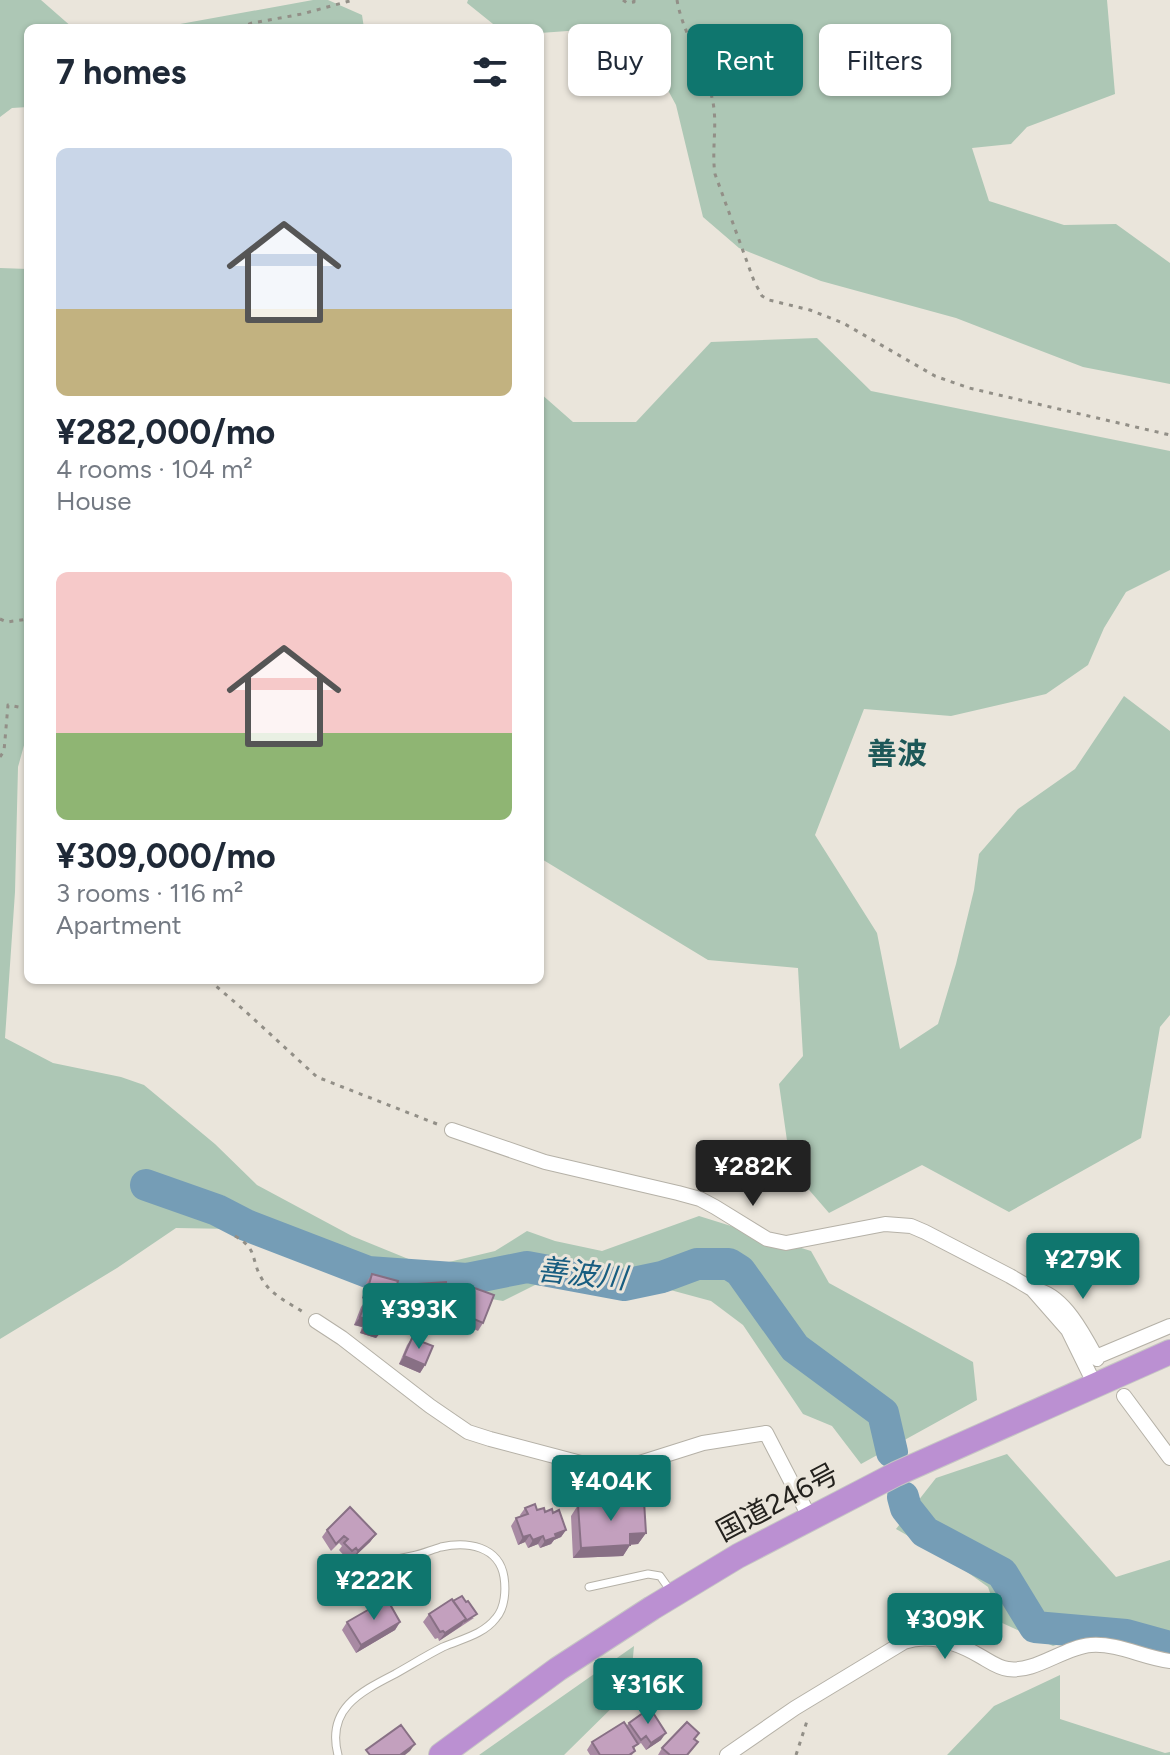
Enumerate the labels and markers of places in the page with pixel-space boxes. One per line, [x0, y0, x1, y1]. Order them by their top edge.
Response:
pin: ¥282K [697, 1140, 809, 1208]
pin: ¥279K [1027, 1233, 1139, 1301]
pin: ¥393K [363, 1283, 475, 1351]
pin: ¥404K [555, 1455, 667, 1523]
pin: ¥222K [318, 1554, 430, 1622]
pin: ¥309K [889, 1593, 1001, 1661]
pin: ¥316K [592, 1658, 704, 1726]

